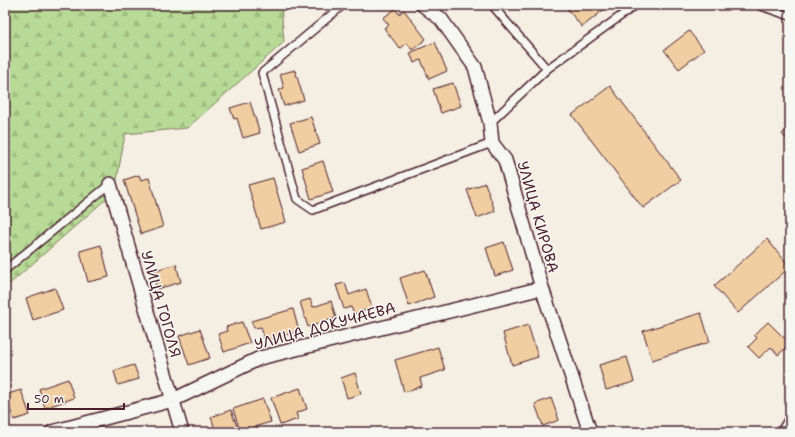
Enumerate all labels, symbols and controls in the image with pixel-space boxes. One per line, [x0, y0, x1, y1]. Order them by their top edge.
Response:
street label: УЛИЦА КИРОВА [513, 159, 564, 275]
street label: УЛИЦА ГОГОЛЯ [136, 248, 186, 360]
street label: УЛИЦА ДОКУЧАЕВА [252, 297, 398, 355]
scale bar [28, 385, 124, 411]
text: 50 m [34, 391, 64, 407]

